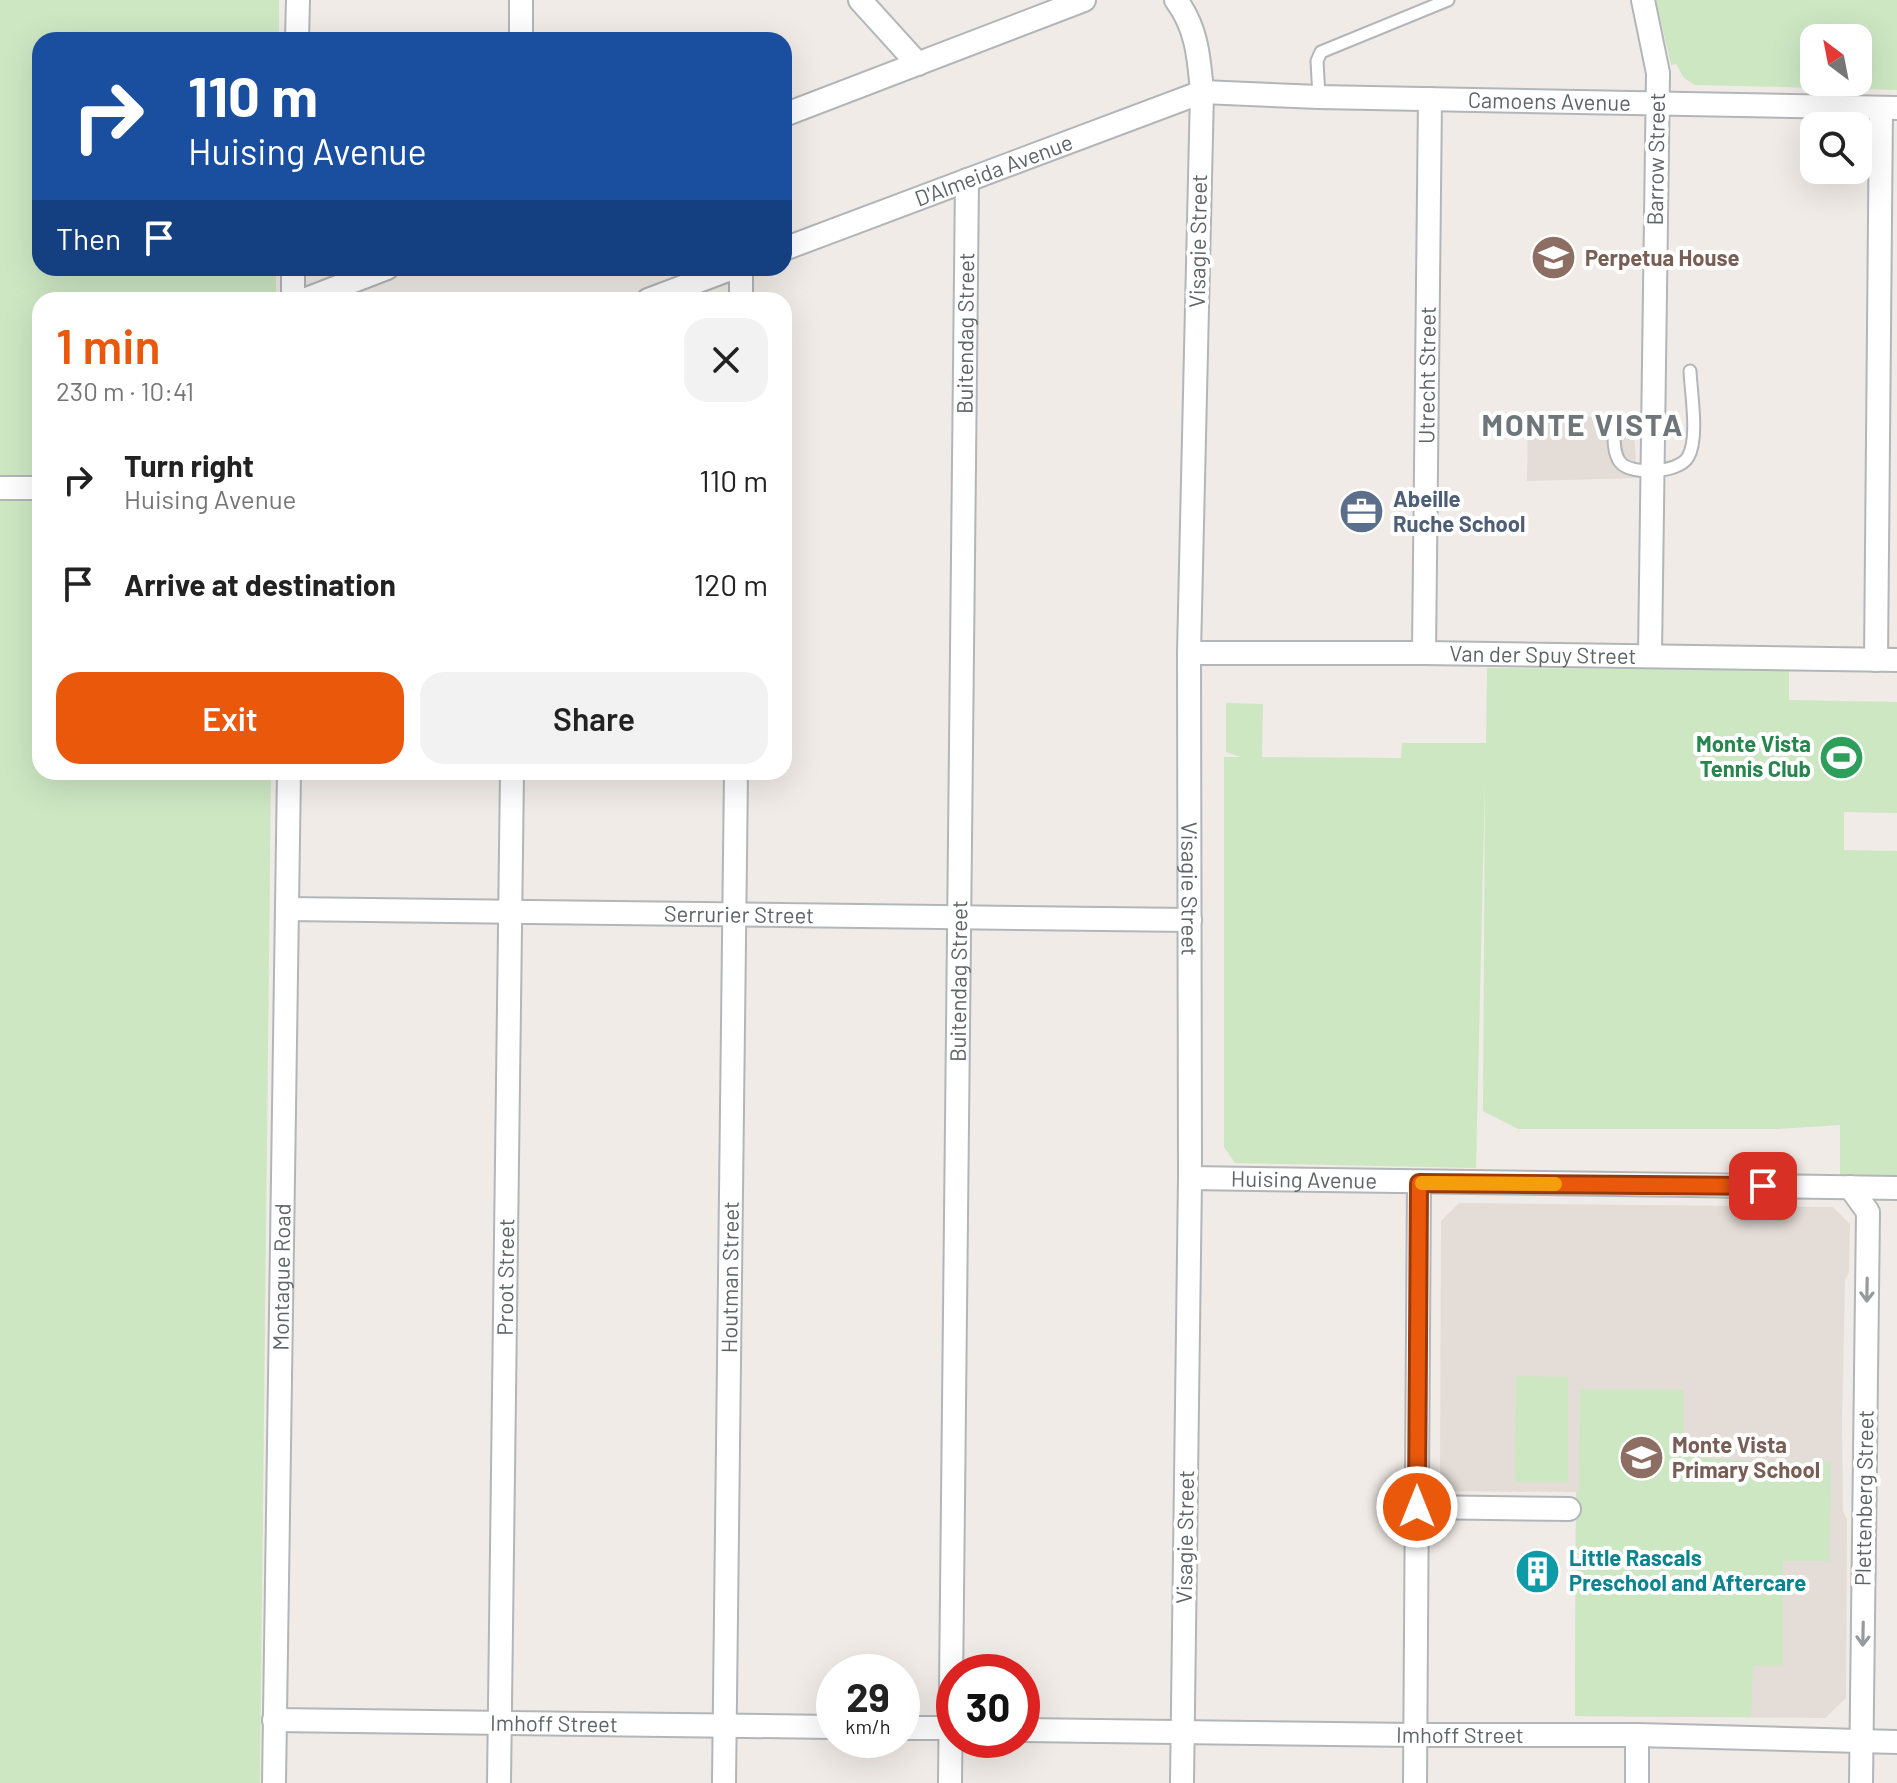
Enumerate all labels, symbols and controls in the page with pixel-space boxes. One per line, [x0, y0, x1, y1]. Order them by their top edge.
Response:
north arrow [1800, 24, 1872, 96]
map controls [1800, 24, 1872, 184]
text: 110 m [188, 61, 318, 128]
icon: right [56, 64, 160, 168]
street label: Camoens Avenue [1468, 86, 1631, 115]
street label: Barrow Street [1641, 92, 1669, 226]
button: search [1800, 112, 1872, 184]
street label: D'Almeida Avenue [911, 128, 1076, 211]
text: Huising Avenue [188, 129, 427, 172]
street label: Visagie Street [1183, 174, 1211, 308]
icon: arrive [137, 216, 181, 260]
text: Then [56, 220, 121, 256]
school or university icon: Perpetua House [1530, 234, 1578, 282]
place label: Perpetua House [1585, 244, 1740, 270]
street label: Buitendag Street [951, 252, 978, 414]
street label: Utrecht Street [1412, 306, 1440, 444]
text: 1 min [56, 316, 161, 374]
button: close [684, 318, 768, 402]
text: 230 m · 10:41 [56, 375, 194, 406]
district label: MONTE VISTA [1481, 406, 1685, 442]
text: Turn right [124, 447, 254, 483]
icon: right [56, 458, 100, 502]
text: 110 m [699, 462, 768, 498]
text: Huising Avenue [124, 483, 296, 514]
place label: Abeille Ruche School [1393, 485, 1525, 536]
office icon: Abeille Ruche School [1338, 488, 1386, 536]
icon: arrive [56, 562, 100, 606]
text: Arrive at destination [124, 566, 396, 602]
text: 120 m [694, 566, 768, 602]
street label: Van der Spuy Street [1449, 639, 1637, 668]
button: Exit [56, 672, 404, 764]
button: Share [420, 672, 768, 764]
place label: Monte Vista Tennis Club [1696, 730, 1811, 781]
sports icon: Monte Vista Tennis Club [1818, 733, 1866, 781]
street label: Visagie Street [1177, 822, 1204, 956]
street label: Serrurier Street [664, 900, 814, 927]
street label: Buitendag Street [944, 900, 971, 1062]
pin [1729, 1152, 1797, 1220]
icon: arrive [1741, 1164, 1785, 1208]
street label: Huising Avenue [1231, 1165, 1377, 1193]
street label: Houtman Street [715, 1201, 743, 1353]
street label: Montague Road [266, 1203, 295, 1351]
street label: Proot Street [491, 1218, 518, 1336]
one-way arrow [1859, 1276, 1875, 1303]
street label: Plettenberg Street [1848, 1410, 1878, 1586]
place label: Monte Vista Primary School [1672, 1431, 1820, 1482]
school or university icon: Monte Vista Primary School [1617, 1434, 1665, 1482]
position arrow [1375, 1465, 1459, 1549]
street label: Visagie Street [1170, 1470, 1198, 1604]
place label: Little Rascals Preschool and Aftercare [1569, 1544, 1806, 1595]
building icon: Little Rascals Preschool and Aftercare [1514, 1547, 1562, 1595]
one-way arrow [1855, 1620, 1870, 1647]
speed limit sign: 30 [936, 1654, 1040, 1758]
text: 29 [846, 1672, 890, 1720]
street label: Imhoff Street [490, 1709, 618, 1736]
text: km/h [845, 1714, 891, 1738]
street label: Imhoff Street [1396, 1721, 1524, 1747]

